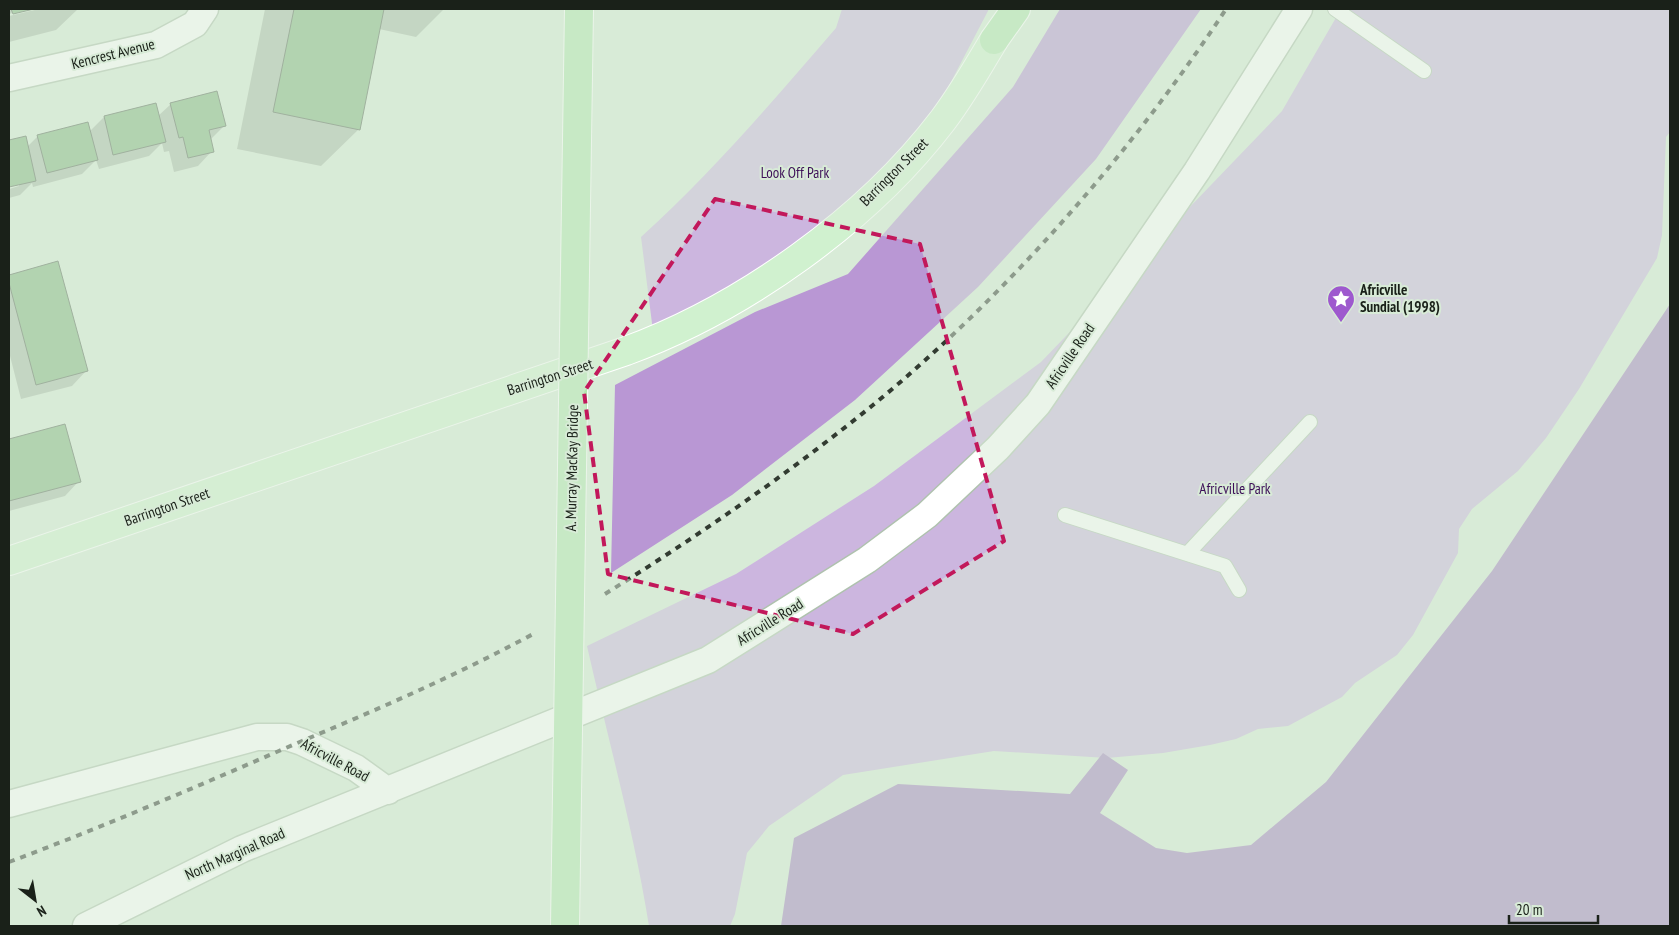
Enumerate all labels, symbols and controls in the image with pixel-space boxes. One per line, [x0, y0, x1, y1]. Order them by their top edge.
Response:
street label: Kencrest Avenue [69, 34, 156, 73]
street label: Barrington Street [855, 133, 932, 210]
park label: Look Off Park [761, 163, 829, 182]
place label: Africville Sundial (1998) [1359, 280, 1440, 316]
place icon: Africville Sundial (1998) [1326, 284, 1356, 323]
street label: Africville Road [1041, 319, 1098, 392]
street label: Barrington Street [505, 354, 595, 399]
street label: A. Murray MacKay Bridge [561, 404, 582, 532]
park label: Africville Park [1199, 479, 1271, 498]
street label: Barrington Street [122, 483, 212, 530]
street label: Africville Road [733, 594, 806, 649]
street label: Africville Road [298, 734, 373, 785]
street label: North Marginal Road [182, 823, 288, 884]
north arrow [10, 875, 60, 925]
scale bar [1509, 892, 1598, 924]
text: 20 m [1516, 900, 1542, 919]
text: N [34, 901, 50, 921]

